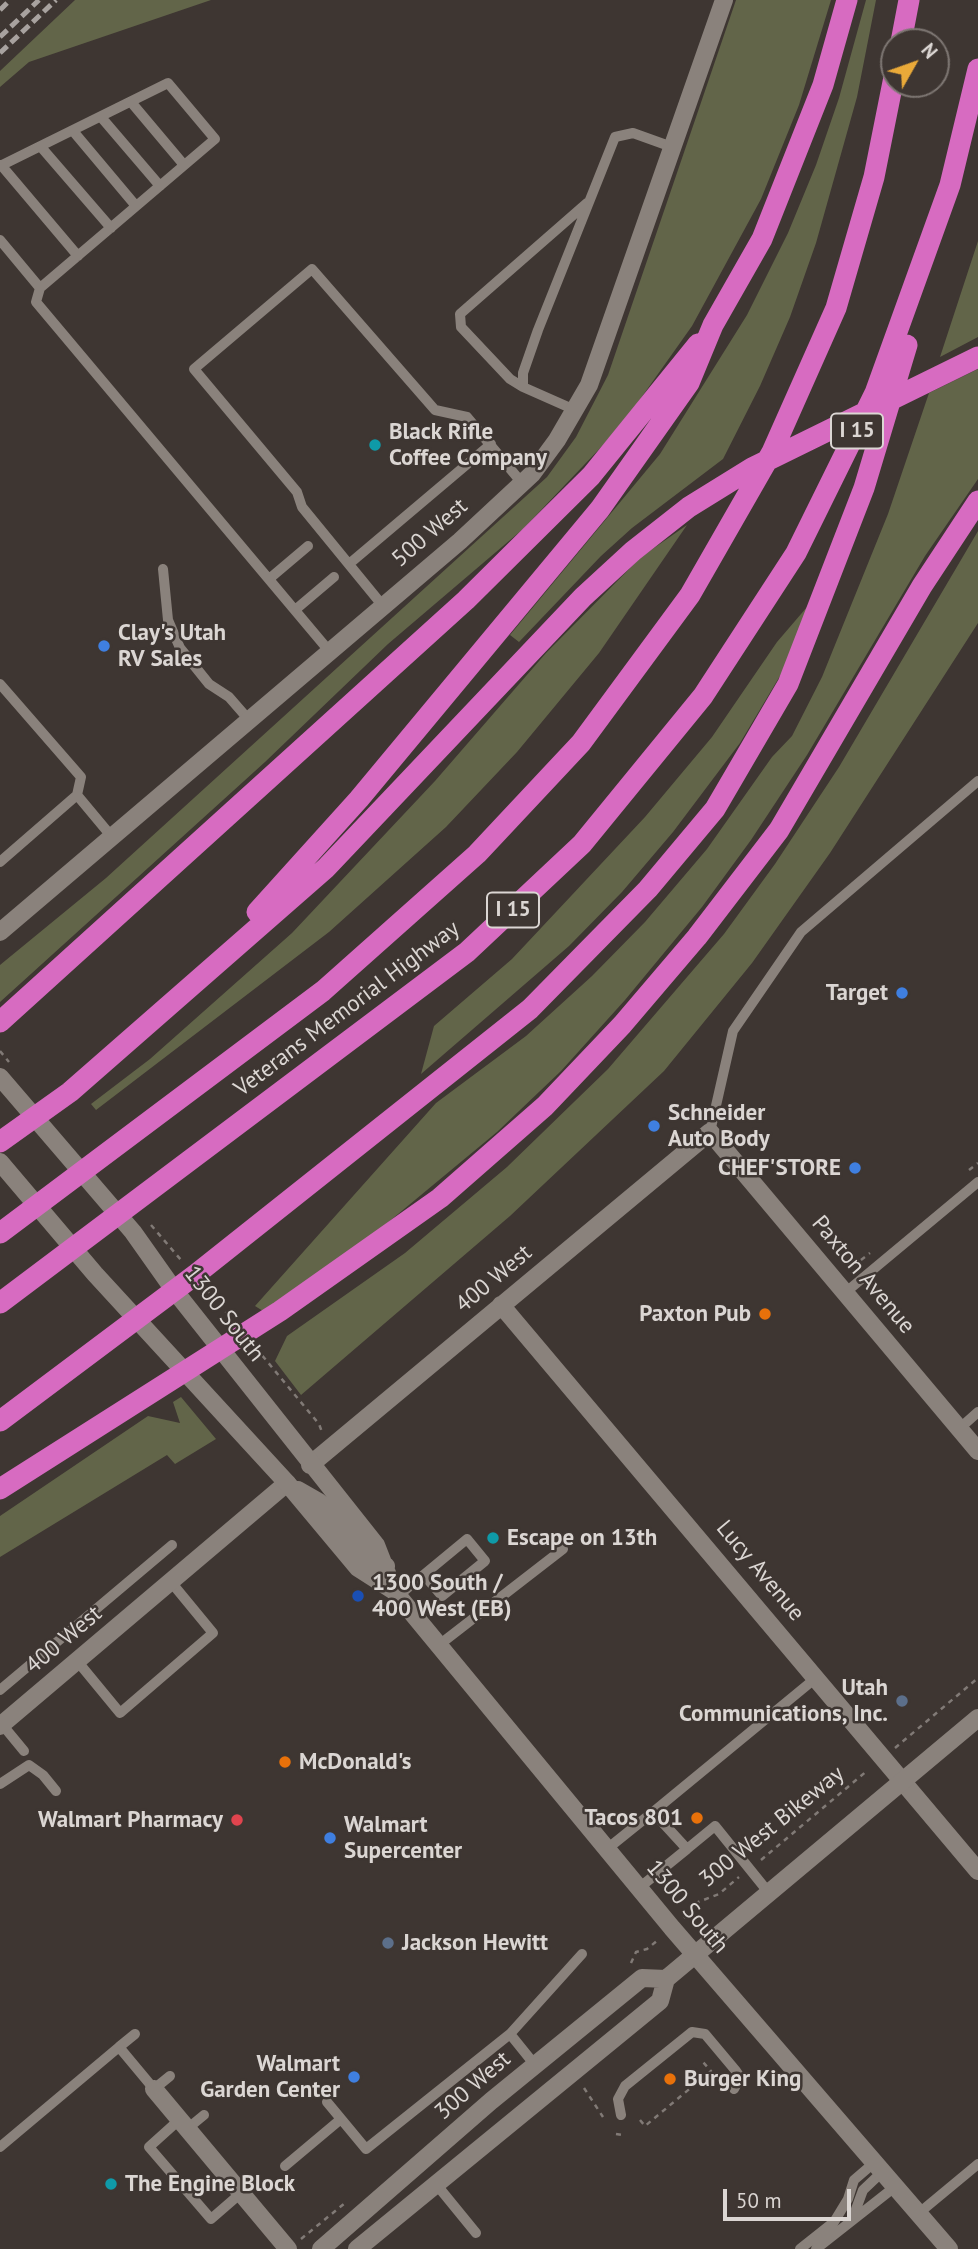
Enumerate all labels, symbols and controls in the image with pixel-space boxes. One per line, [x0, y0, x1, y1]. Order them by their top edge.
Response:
north arrow [880, 28, 950, 98]
text: N [916, 38, 943, 63]
road number: I 15 [831, 414, 883, 448]
place label: Black Rifle Coffee Company [389, 418, 547, 472]
marker: Black Rifle Coffee Company [367, 437, 383, 453]
street label: 500 West [387, 493, 473, 573]
place label: Clay's Utah RV Sales [118, 619, 226, 673]
marker: Clay's Utah RV Sales [96, 638, 112, 654]
road number: I 15 [487, 892, 539, 928]
street label: Veterans Memorial Highway [229, 915, 465, 1103]
place label: Target [826, 979, 888, 1007]
marker: Target [894, 985, 910, 1001]
place label: Schneider Auto Body [668, 1099, 770, 1153]
marker: Schneider Auto Body [646, 1118, 662, 1134]
place label: CHEF'STORE [718, 1154, 841, 1182]
marker: CHEF'STORE [847, 1160, 863, 1176]
street label: Paxton Avenue [806, 1210, 920, 1340]
street label: 400 West [450, 1239, 538, 1319]
street label: 1300 South [178, 1261, 270, 1367]
place label: Paxton Pub [639, 1300, 751, 1328]
marker: Paxton Pub [757, 1306, 773, 1322]
street label: Lucy Avenue [710, 1515, 810, 1627]
place label: Escape on 13th [507, 1524, 657, 1552]
marker: Escape on 13th [485, 1530, 501, 1546]
place label: 1300 South / 400 West (EB) [372, 1569, 511, 1623]
marker: 1300 South / 400 West (EB) [350, 1588, 366, 1604]
street label: 400 West [20, 1600, 108, 1680]
place label: Utah Communications, Inc. [679, 1674, 888, 1728]
marker: Utah Communications, Inc. [894, 1693, 910, 1709]
place label: McDonald's [299, 1748, 412, 1776]
marker: McDonald's [277, 1754, 293, 1770]
street label: 300 West Bikeway [694, 1760, 850, 1894]
place label: Tacos 801 [584, 1804, 683, 1832]
place label: Walmart Pharmacy [38, 1806, 223, 1834]
marker: Tacos 801 [689, 1810, 705, 1826]
place label: Walmart Supercenter [344, 1811, 462, 1865]
marker: Walmart Pharmacy [229, 1812, 245, 1828]
marker: Walmart Supercenter [322, 1830, 338, 1846]
street label: 1300 South [640, 1855, 734, 1959]
place label: Jackson Hewitt [402, 1929, 548, 1957]
marker: Jackson Hewitt [380, 1935, 396, 1951]
street label: 300 West [430, 2046, 516, 2126]
place label: Walmart Garden Center [200, 2050, 340, 2104]
place label: Burger King [684, 2065, 801, 2093]
marker: Walmart Garden Center [346, 2069, 362, 2085]
marker: Burger King [662, 2071, 678, 2087]
place label: The Engine Block [125, 2170, 295, 2198]
marker: The Engine Block [103, 2176, 119, 2192]
scale bar [726, 2176, 854, 2220]
text: 50 m [736, 2187, 782, 2214]

